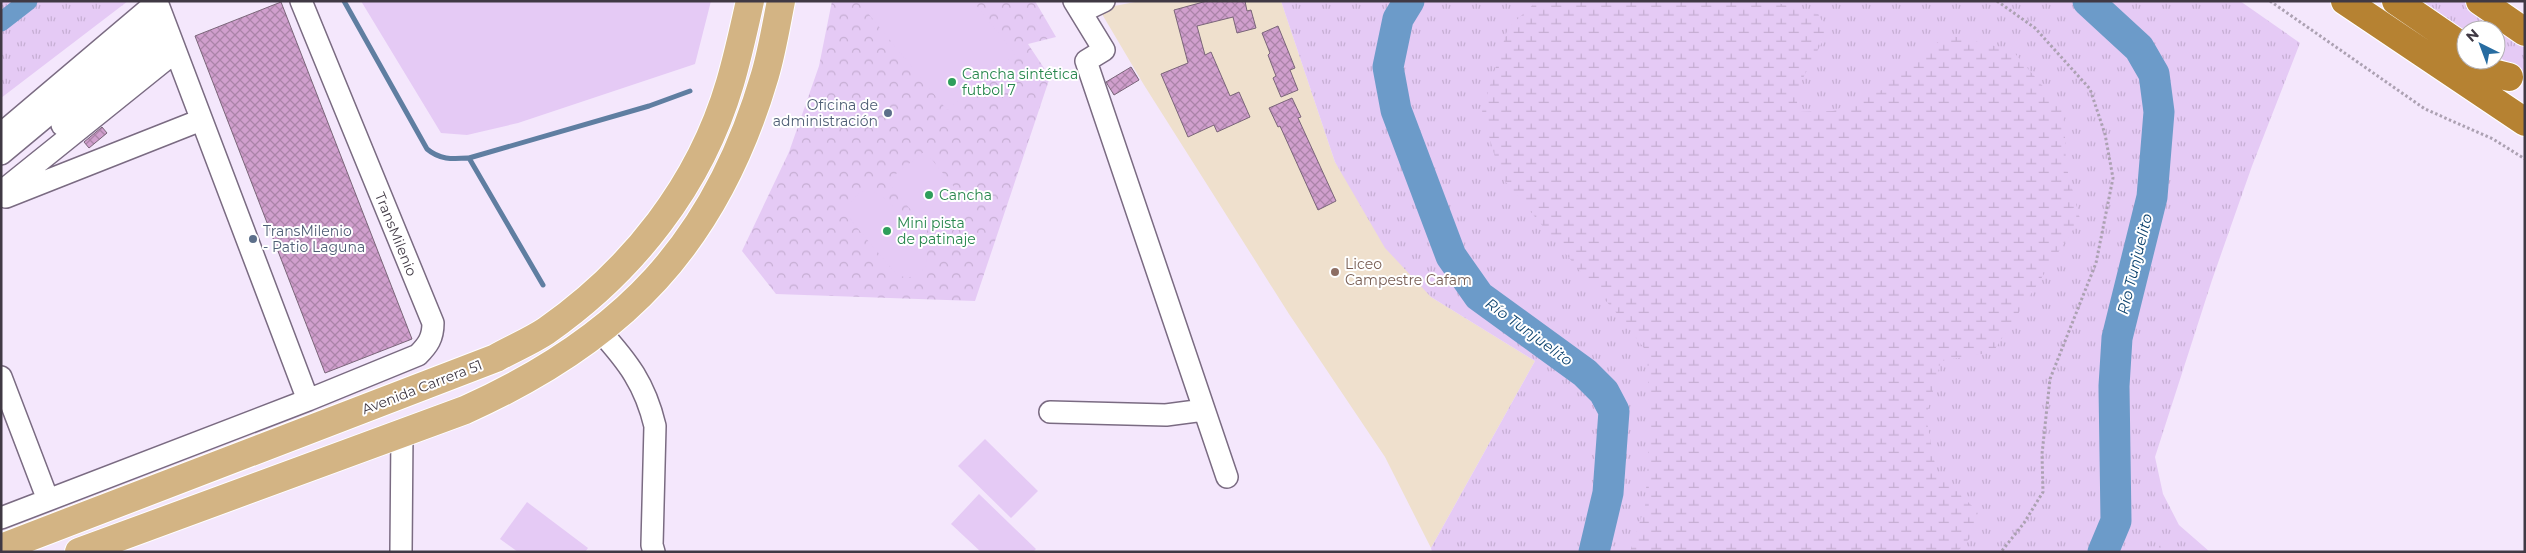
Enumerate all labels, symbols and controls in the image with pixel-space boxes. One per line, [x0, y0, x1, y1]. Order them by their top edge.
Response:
north arrow [2456, 20, 2506, 70]
text: N [2462, 25, 2483, 46]
place label: Cancha sintética futbol 7 [962, 65, 1078, 99]
marker: Cancha sintética futbol 7 [946, 76, 958, 88]
place label: Oficina de administración [773, 96, 878, 130]
marker: Oficina de administración [882, 107, 894, 119]
place label: Cancha [939, 186, 992, 204]
street label: TransMilenio [371, 189, 421, 279]
marker: Cancha [923, 189, 935, 201]
water label: Río Tunjuelito [2113, 211, 2156, 316]
place label: Mini pista de patinaje [897, 214, 976, 248]
place label: TransMilenio - Patio Laguna [263, 222, 365, 256]
marker: Mini pista de patinaje [881, 225, 893, 237]
marker: TransMilenio - Patio Laguna [247, 233, 259, 245]
place label: Liceo Campestre Cafam [1345, 255, 1472, 289]
marker: Liceo Campestre Cafam [1329, 266, 1341, 278]
water label: Río Tunjuelito [1482, 294, 1577, 370]
street label: Avenida Carrera 51 [359, 356, 485, 418]

